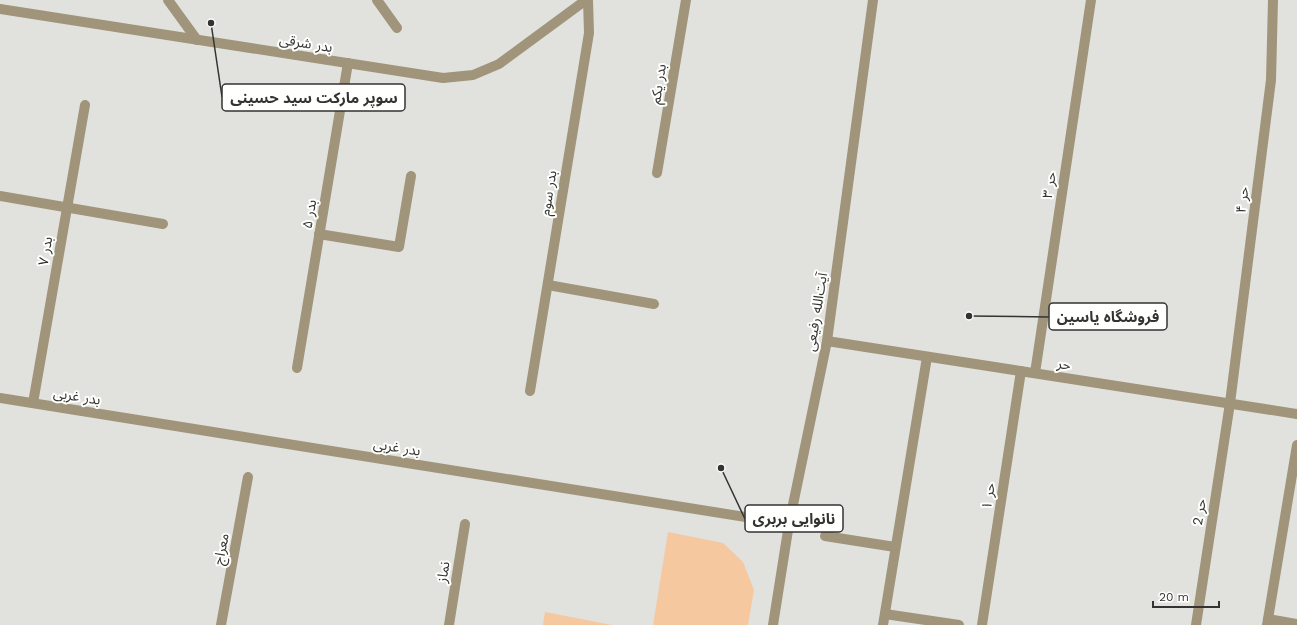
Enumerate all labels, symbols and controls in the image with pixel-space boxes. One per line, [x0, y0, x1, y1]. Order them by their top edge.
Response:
street label: بدر شرقی [278, 31, 334, 56]
street label: بدر یکم [647, 63, 672, 106]
callout: سوپر مارکت سید حسینی [222, 84, 405, 111]
text: سوپر مارکت سید حسینی [230, 89, 398, 108]
street label: بدر سوم [537, 169, 562, 217]
street label: حر ۳ [1039, 171, 1060, 200]
street label: حر ۴ [1232, 186, 1253, 214]
street label: بدر ۵ [299, 198, 320, 230]
street label: بدر ۷ [35, 235, 56, 267]
street label: آیت‌الله رفیعی [802, 271, 831, 353]
callout: فروشگاه یاسین [1049, 303, 1167, 330]
text: فروشگاه یاسین [1057, 308, 1159, 326]
street label: حر [1055, 355, 1072, 374]
street label: بدر غربی [52, 384, 102, 409]
street label: بدر غربی [372, 435, 422, 460]
street label: حر ۱ [978, 482, 999, 511]
street label: حر 2 [1189, 498, 1210, 527]
callout: نانوایی بربری [745, 505, 843, 532]
text: نانوایی بربری [753, 510, 835, 528]
street label: معراج [210, 532, 235, 567]
street label: نماز [433, 560, 454, 585]
scale bar [1153, 583, 1219, 609]
text: 20 m [1159, 590, 1189, 604]

